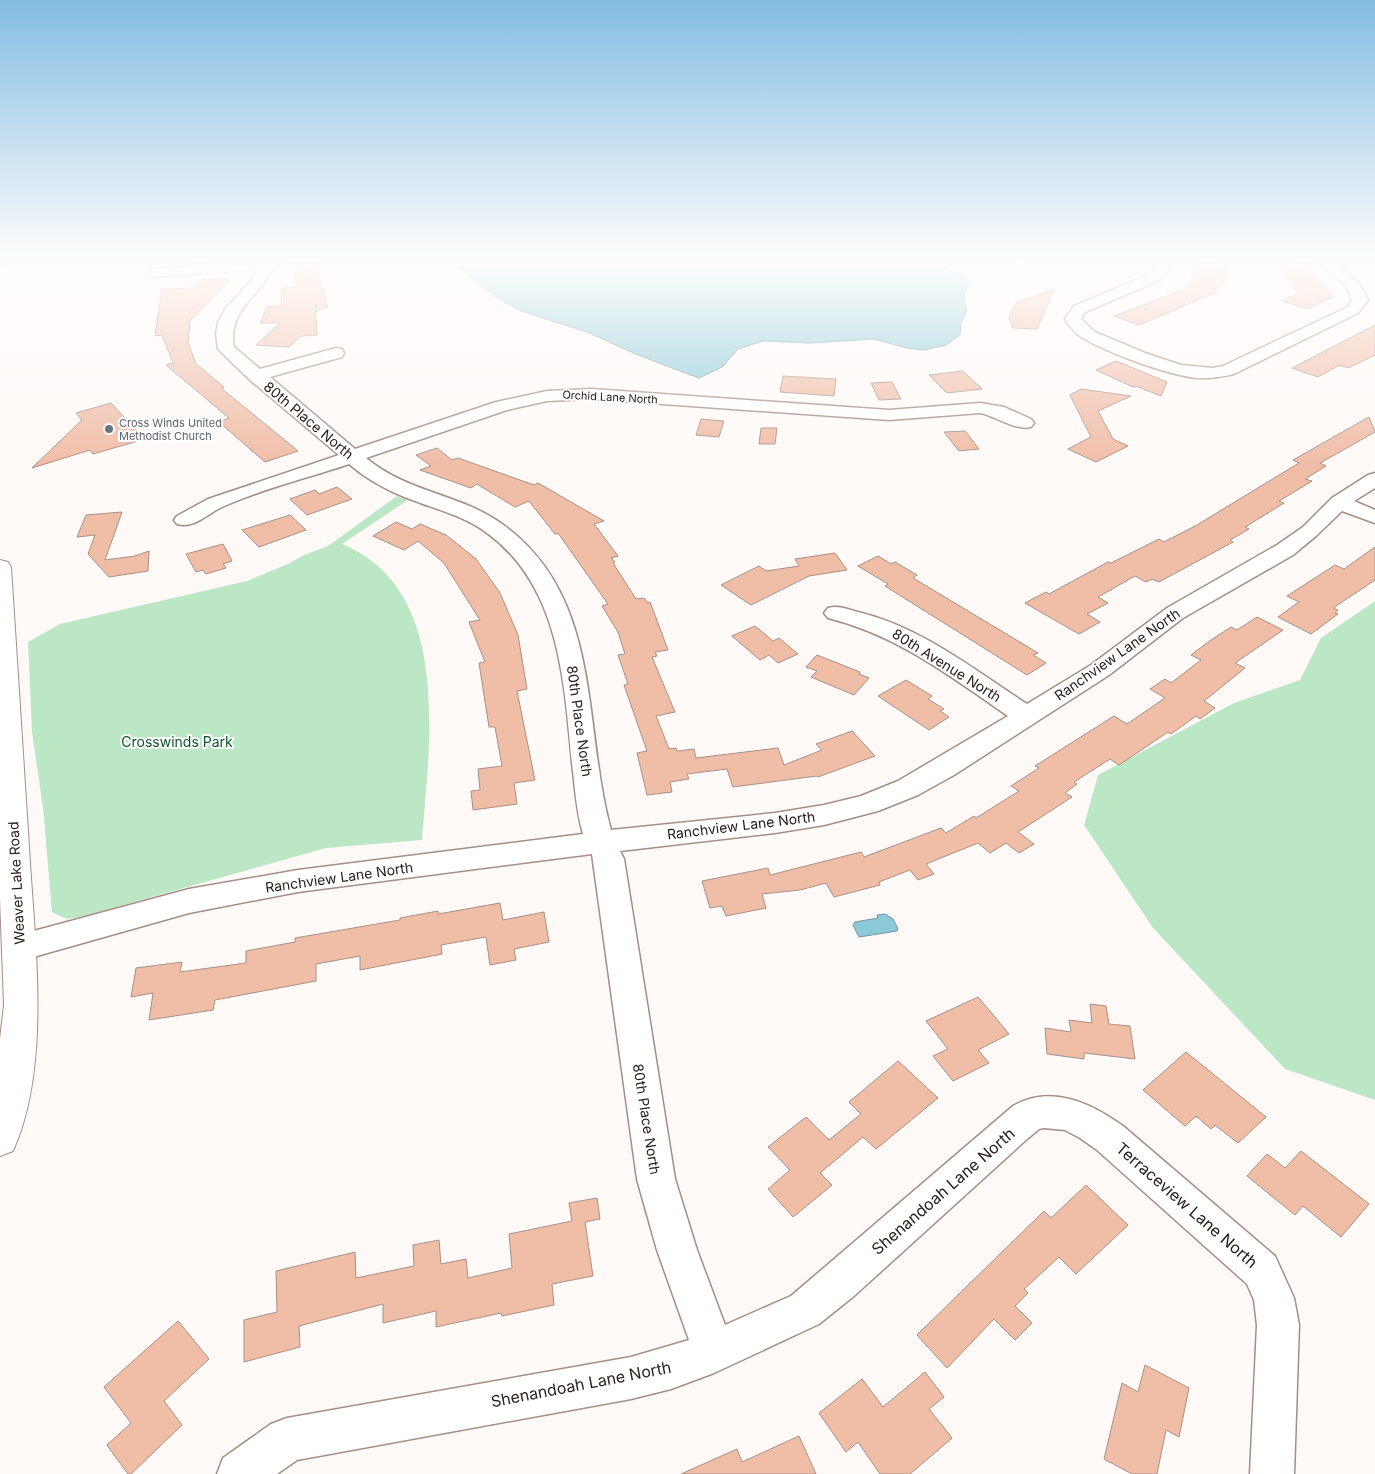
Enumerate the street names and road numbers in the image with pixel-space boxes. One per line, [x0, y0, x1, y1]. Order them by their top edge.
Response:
street label: 80th Place North [261, 377, 357, 463]
street label: Orchid Lane North [562, 388, 658, 406]
street label: Ranchview Lane North [1051, 604, 1183, 704]
street label: 80th Avenue North [890, 625, 1004, 705]
street label: 80th Place North [564, 664, 596, 778]
street label: Ranchview Lane North [666, 807, 816, 843]
street label: Weaver Lake Road [4, 821, 28, 945]
street label: Ranchview Lane North [264, 858, 414, 896]
street label: 80th Place North [630, 1062, 664, 1176]
street label: Shenandoah Lane North [867, 1123, 1019, 1259]
street label: Terraceview Lane North [1112, 1138, 1262, 1272]
street label: Shenandoah Lane North [489, 1357, 673, 1411]

